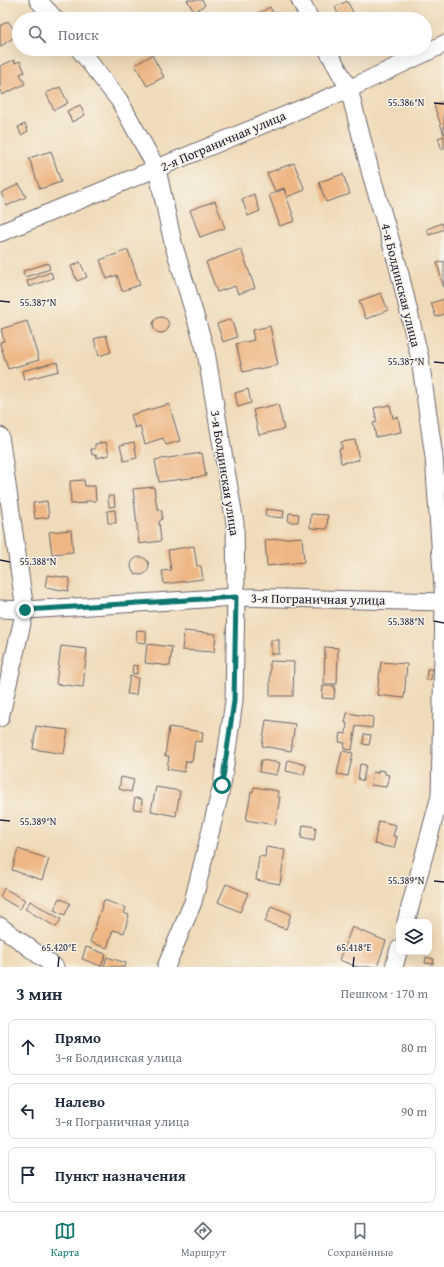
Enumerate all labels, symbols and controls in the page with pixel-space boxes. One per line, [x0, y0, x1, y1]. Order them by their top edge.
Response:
search box [12, 12, 432, 56]
icon: search [26, 23, 48, 45]
text: Поиск [58, 24, 99, 45]
text: 55.386°N [388, 95, 425, 110]
street label: 2-я Пограничная улица [157, 106, 289, 176]
street label: 4-я Болдинская улица [376, 221, 426, 350]
text: 55.387°N [20, 295, 57, 310]
text: 55.387°N [388, 354, 425, 369]
street label: 3-я Болдинская улица [206, 409, 244, 538]
text: 55.388°N [20, 554, 57, 569]
street label: 3-я Пограничная улица [251, 588, 386, 610]
route end [16, 601, 34, 619]
text: 55.388°N [388, 614, 425, 629]
route start [213, 776, 231, 794]
text: 55.389°N [20, 814, 57, 829]
text: 55.389°N [388, 873, 425, 888]
map controls [396, 919, 432, 955]
button: layers [396, 919, 432, 955]
text: 65.420°E [41, 940, 77, 955]
text: 65.418°E [336, 940, 372, 955]
text: 3 мин [16, 981, 62, 1006]
text: Пешком · 170 m [341, 984, 428, 1003]
text: Прямо [55, 1027, 101, 1048]
icon: ahead [17, 1036, 39, 1058]
text: 80 m [401, 1038, 427, 1057]
text: 3-я Болдинская улица [55, 1048, 182, 1067]
text: Налево [55, 1091, 105, 1112]
icon: left [17, 1100, 39, 1122]
text: 90 m [401, 1102, 427, 1121]
text: 3-я Пограничная улица [55, 1112, 189, 1131]
icon: arrive [17, 1164, 39, 1186]
text: Пункт назначения [55, 1165, 186, 1186]
tab: Карта [51, 1220, 79, 1260]
tab: Маршрут [181, 1220, 226, 1260]
tab: Сохранённые [328, 1220, 393, 1260]

